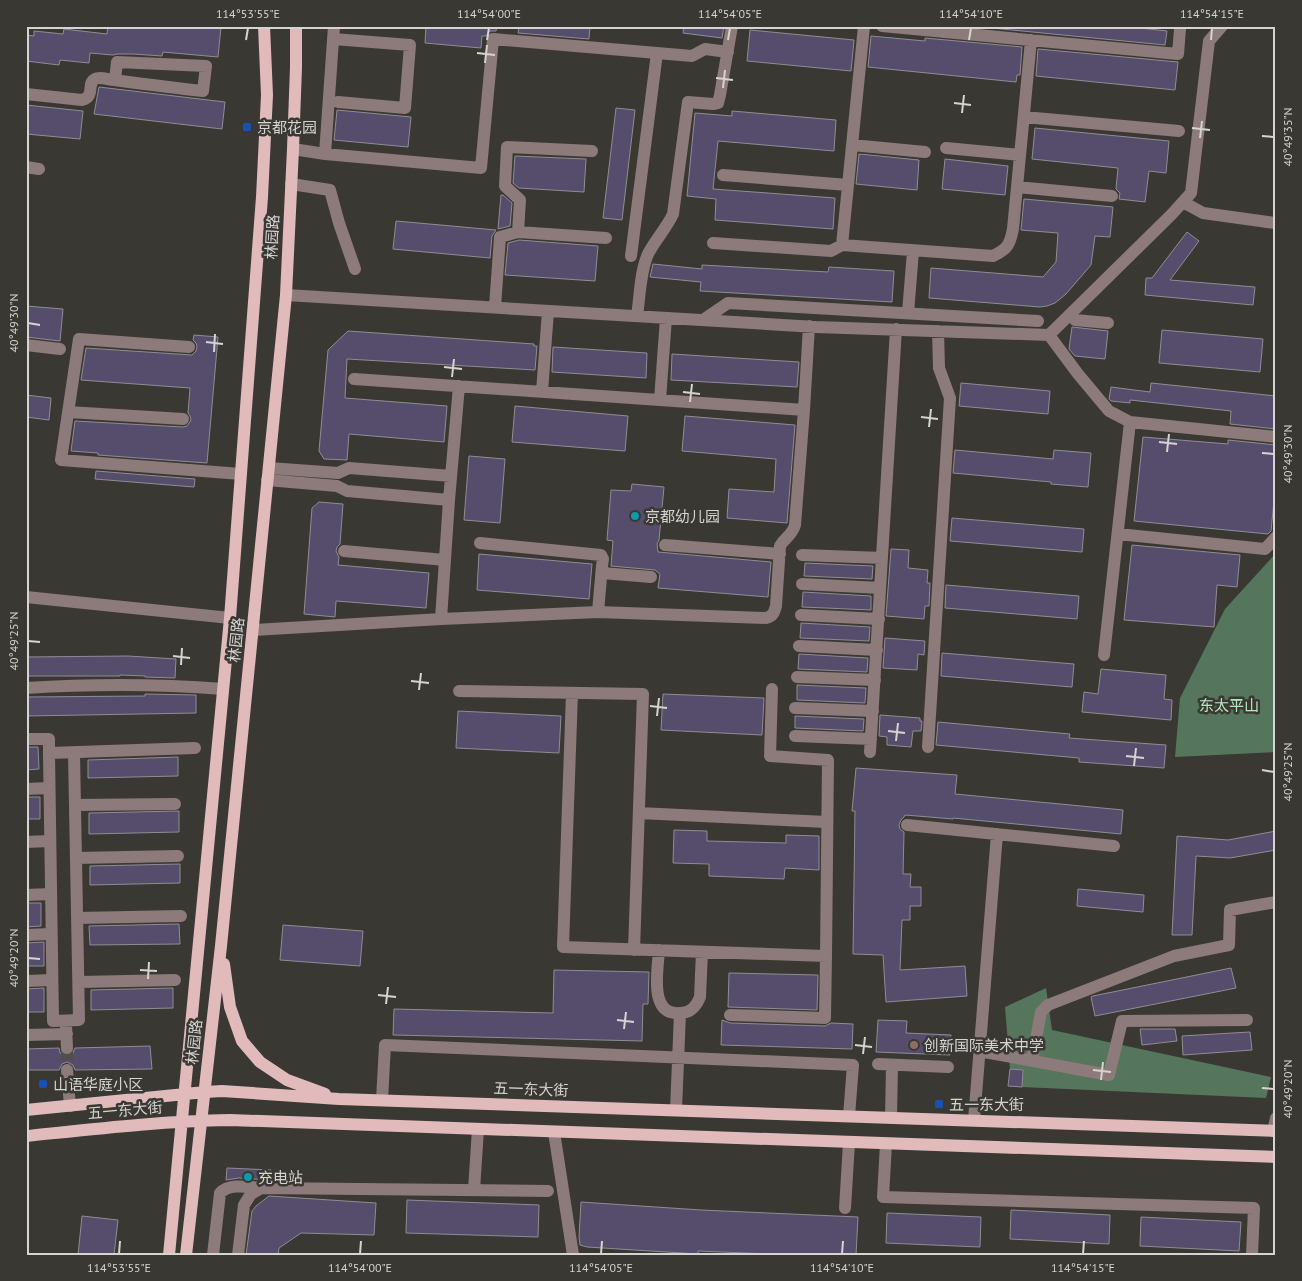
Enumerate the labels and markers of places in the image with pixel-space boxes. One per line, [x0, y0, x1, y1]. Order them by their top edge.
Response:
place label: 京都花园 [257, 118, 317, 137]
marker: 京都花园 [241, 121, 253, 133]
place label: 京都幼儿园 [645, 507, 720, 526]
marker: 京都幼儿园 [629, 510, 641, 522]
place label: 创新国际美术中学 [924, 1036, 1044, 1055]
marker: 创新国际美术中学 [908, 1039, 920, 1051]
place label: 山语华庭小区 [53, 1075, 143, 1094]
marker: 山语华庭小区 [37, 1078, 49, 1090]
place label: 五一东大街 [949, 1095, 1024, 1114]
marker: 五一东大街 [933, 1098, 945, 1110]
place label: 充电站 [258, 1168, 303, 1187]
marker: 充电站 [242, 1171, 254, 1183]

